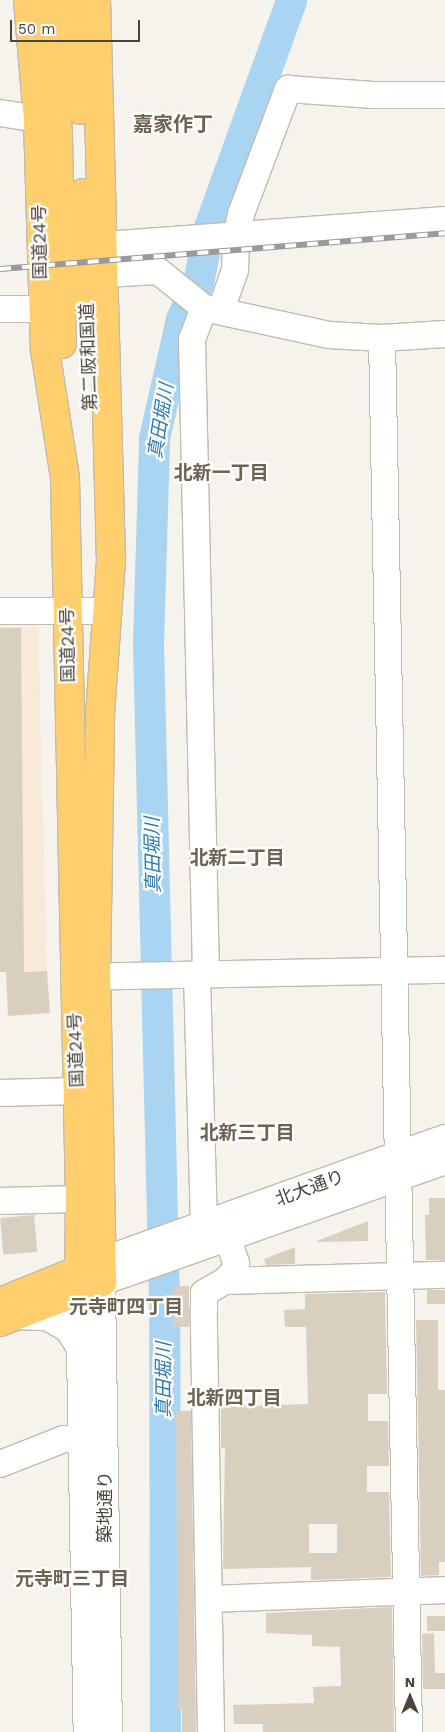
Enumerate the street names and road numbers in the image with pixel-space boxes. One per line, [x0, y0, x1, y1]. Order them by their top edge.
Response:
street label: 国道24号 [29, 204, 51, 280]
street label: 第二阪和国道 [76, 303, 102, 411]
street label: 国道24号 [57, 607, 79, 683]
street label: 国道24号 [64, 1012, 88, 1088]
street label: 北大通り [272, 1166, 348, 1210]
street label: 築地通り [94, 1471, 116, 1543]

